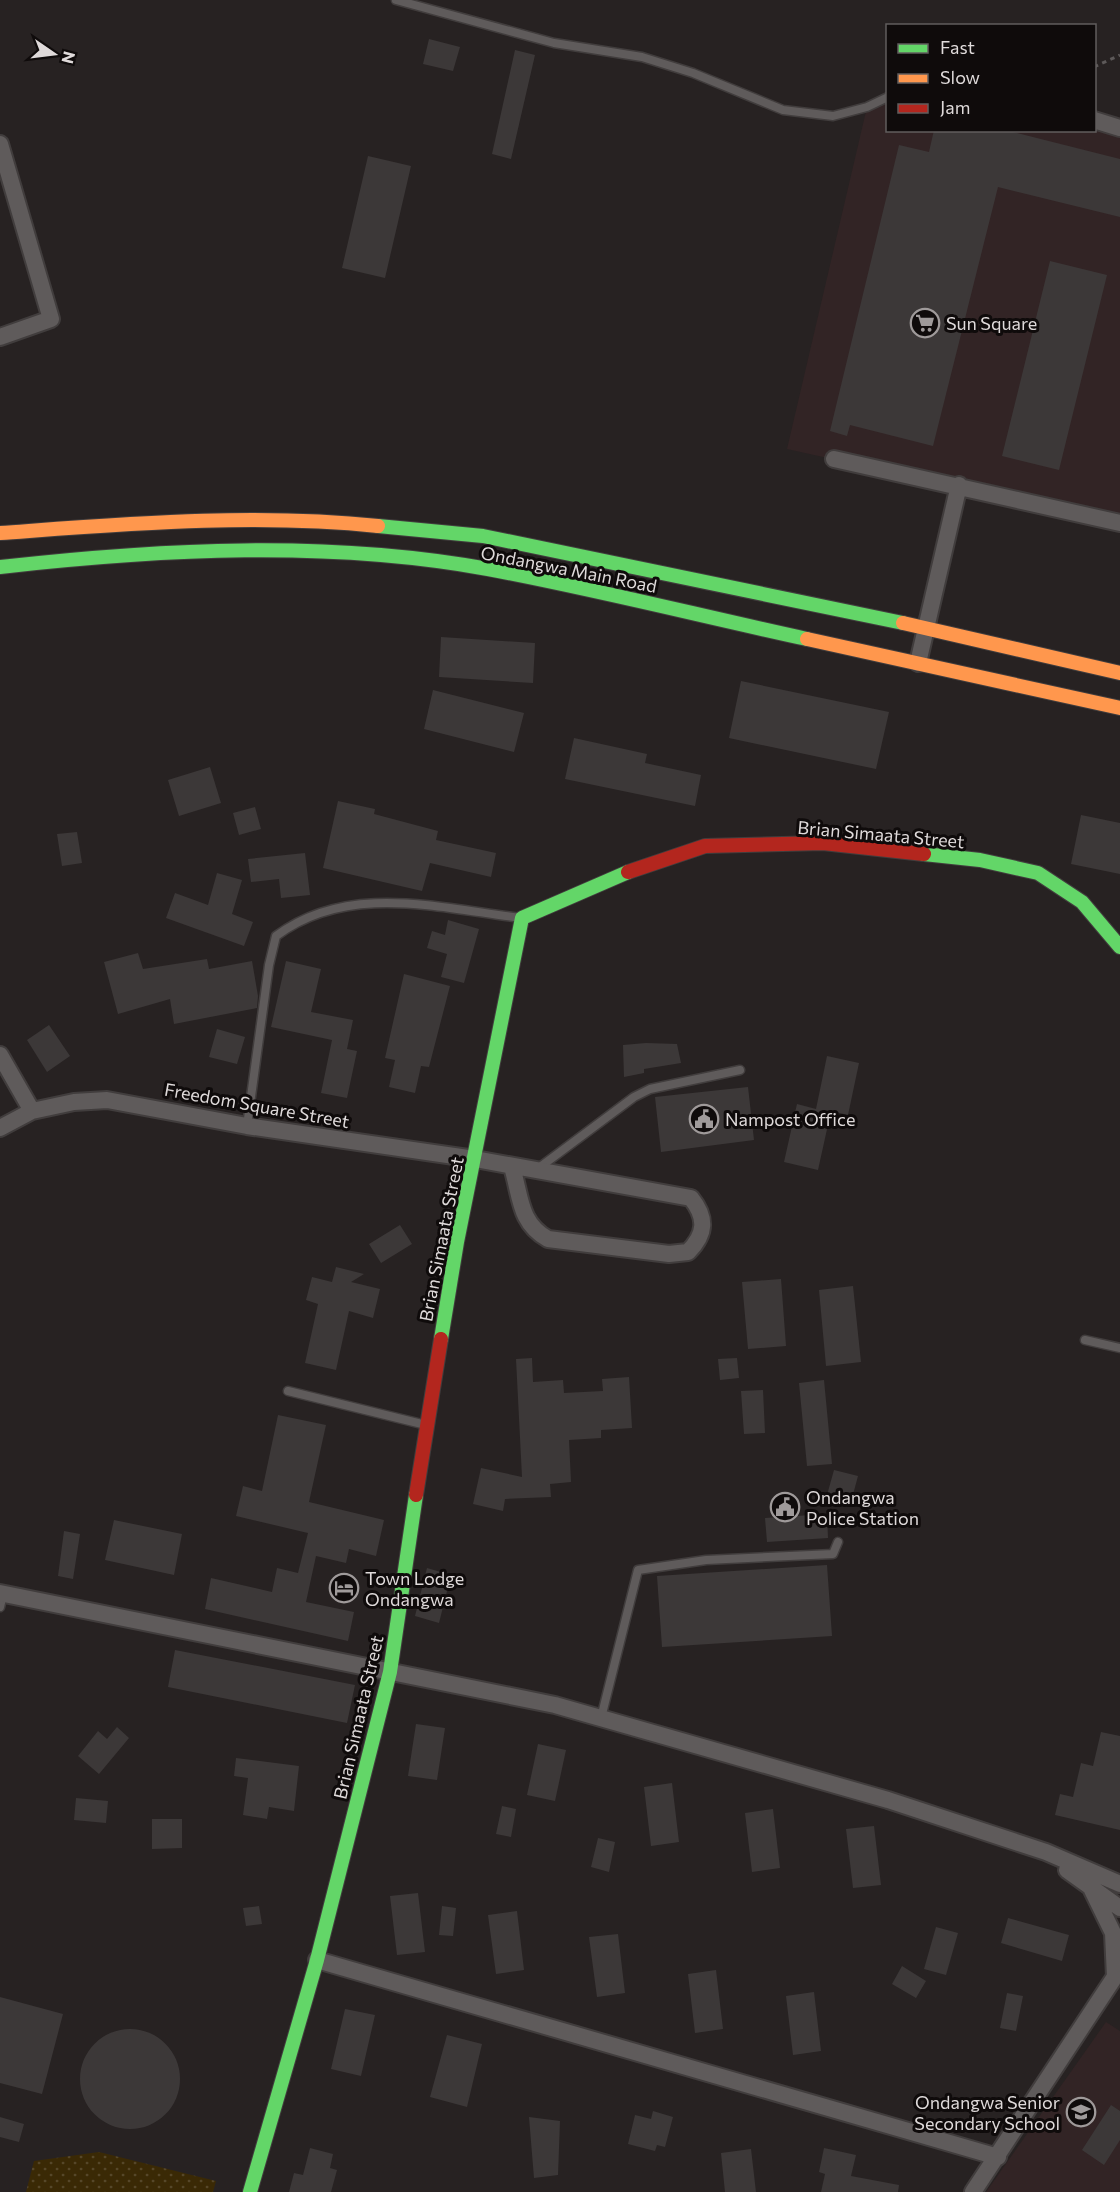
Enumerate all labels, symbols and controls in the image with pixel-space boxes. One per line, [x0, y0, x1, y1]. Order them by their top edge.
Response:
north arrow [24, 24, 84, 84]
legend [886, 24, 1096, 132]
text: Fast [940, 36, 975, 58]
text: N [58, 50, 80, 66]
text: Slow [940, 66, 980, 88]
text: Jam [940, 96, 970, 118]
supermarket icon: Sun Square [909, 307, 941, 339]
place label: Sun Square [946, 312, 1037, 334]
street label: Ondangwa Main Road [479, 541, 659, 597]
street label: Brian Simaata Street [797, 816, 965, 852]
street label: Freedom Square Street [163, 1078, 351, 1132]
public building icon: Nampost Office [688, 1103, 720, 1135]
place label: Nampost Office [725, 1108, 855, 1130]
street label: Brian Simaata Street [414, 1155, 468, 1323]
place label: Ondangwa Police Station [806, 1486, 919, 1529]
public building icon: Ondangwa Police Station [769, 1491, 801, 1523]
place label: Town Lodge Ondangwa [365, 1567, 464, 1610]
hotel icon: Town Lodge Ondangwa [328, 1572, 360, 1604]
street label: Brian Simaata Street [328, 1633, 388, 1801]
place label: Ondangwa Senior Secondary School [914, 2091, 1060, 2134]
school or university icon: Ondangwa Senior Secondary School [1065, 2096, 1097, 2128]

